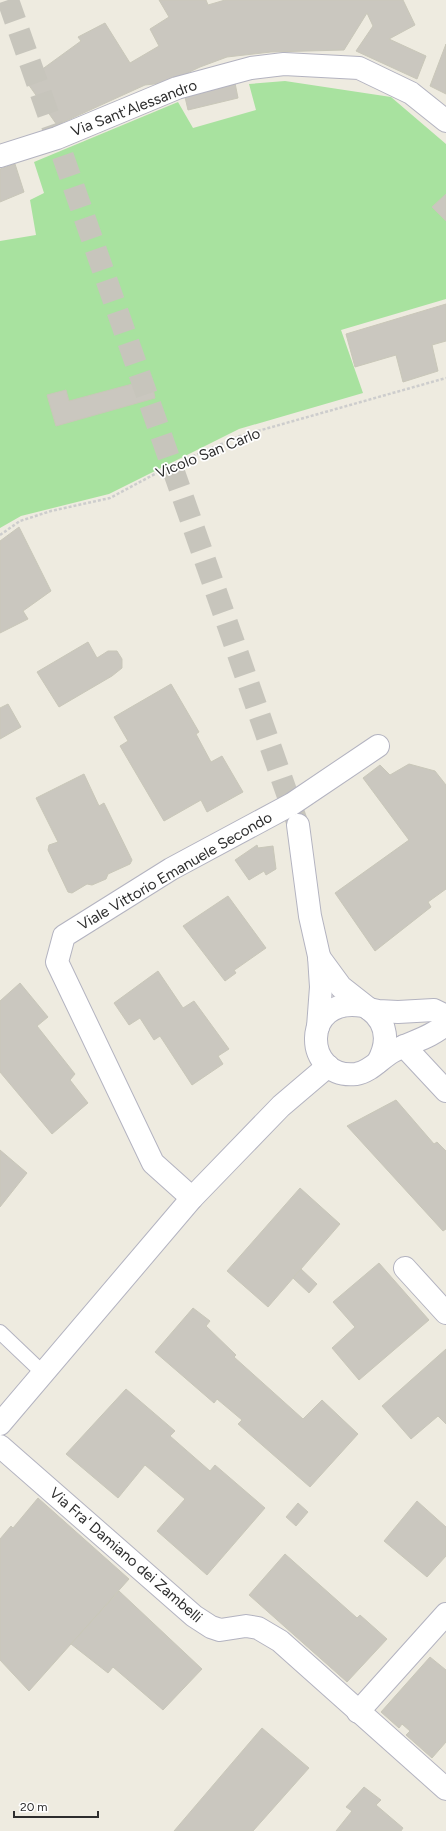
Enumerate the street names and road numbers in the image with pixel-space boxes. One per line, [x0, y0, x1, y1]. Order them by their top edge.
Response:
street label: Via Sant'Alessandro [69, 76, 200, 140]
street label: Vicolo San Carlo [153, 424, 263, 482]
street label: Viale Vittorio Emanuele Secondo [75, 808, 275, 934]
street label: Via Fra' Damiano dei Zambelli [46, 1484, 206, 1626]

